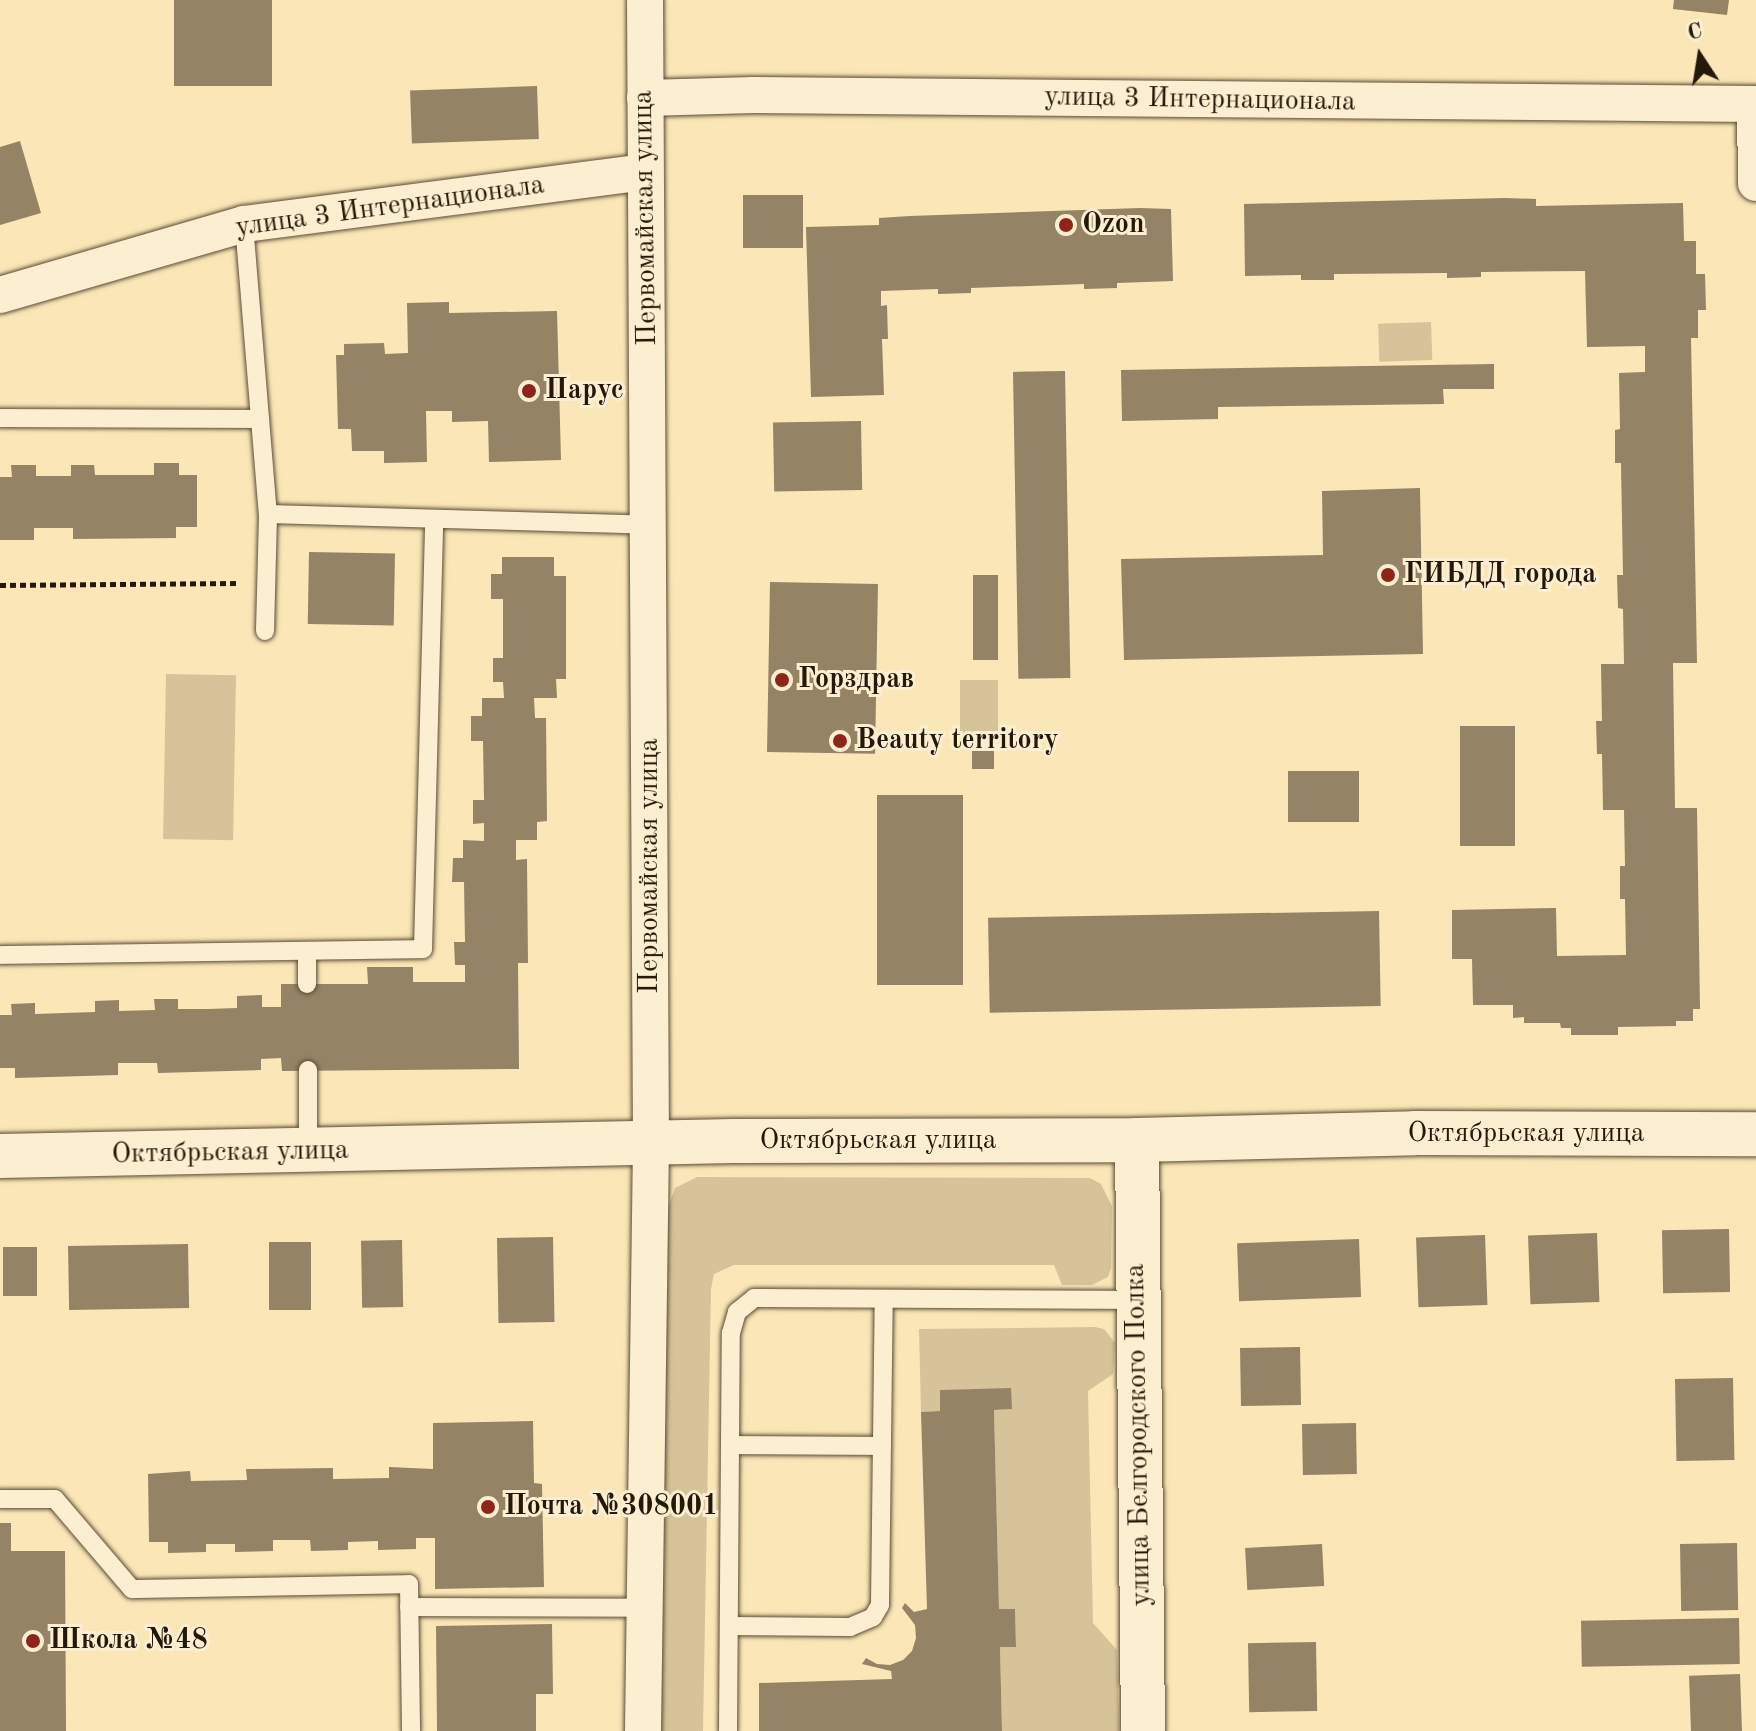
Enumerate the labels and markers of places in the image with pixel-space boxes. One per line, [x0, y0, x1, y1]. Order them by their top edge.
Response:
place label: Ozon [1082, 208, 1144, 242]
marker: Ozon [1057, 216, 1075, 234]
place label: Парус [545, 374, 624, 408]
marker: Парус [520, 382, 538, 400]
place label: ГИБДД города [1404, 558, 1596, 592]
marker: ГИБДД города [1379, 566, 1397, 584]
place label: Горздрав [798, 663, 914, 697]
marker: Горздрав [773, 671, 791, 689]
place label: Beauty territory [856, 724, 1059, 758]
marker: Beauty territory [831, 732, 849, 750]
place label: Почта №308001 [504, 1490, 718, 1524]
marker: Почта №308001 [479, 1498, 497, 1516]
place label: Школа №48 [49, 1624, 208, 1658]
marker: Школа №48 [24, 1632, 42, 1650]

